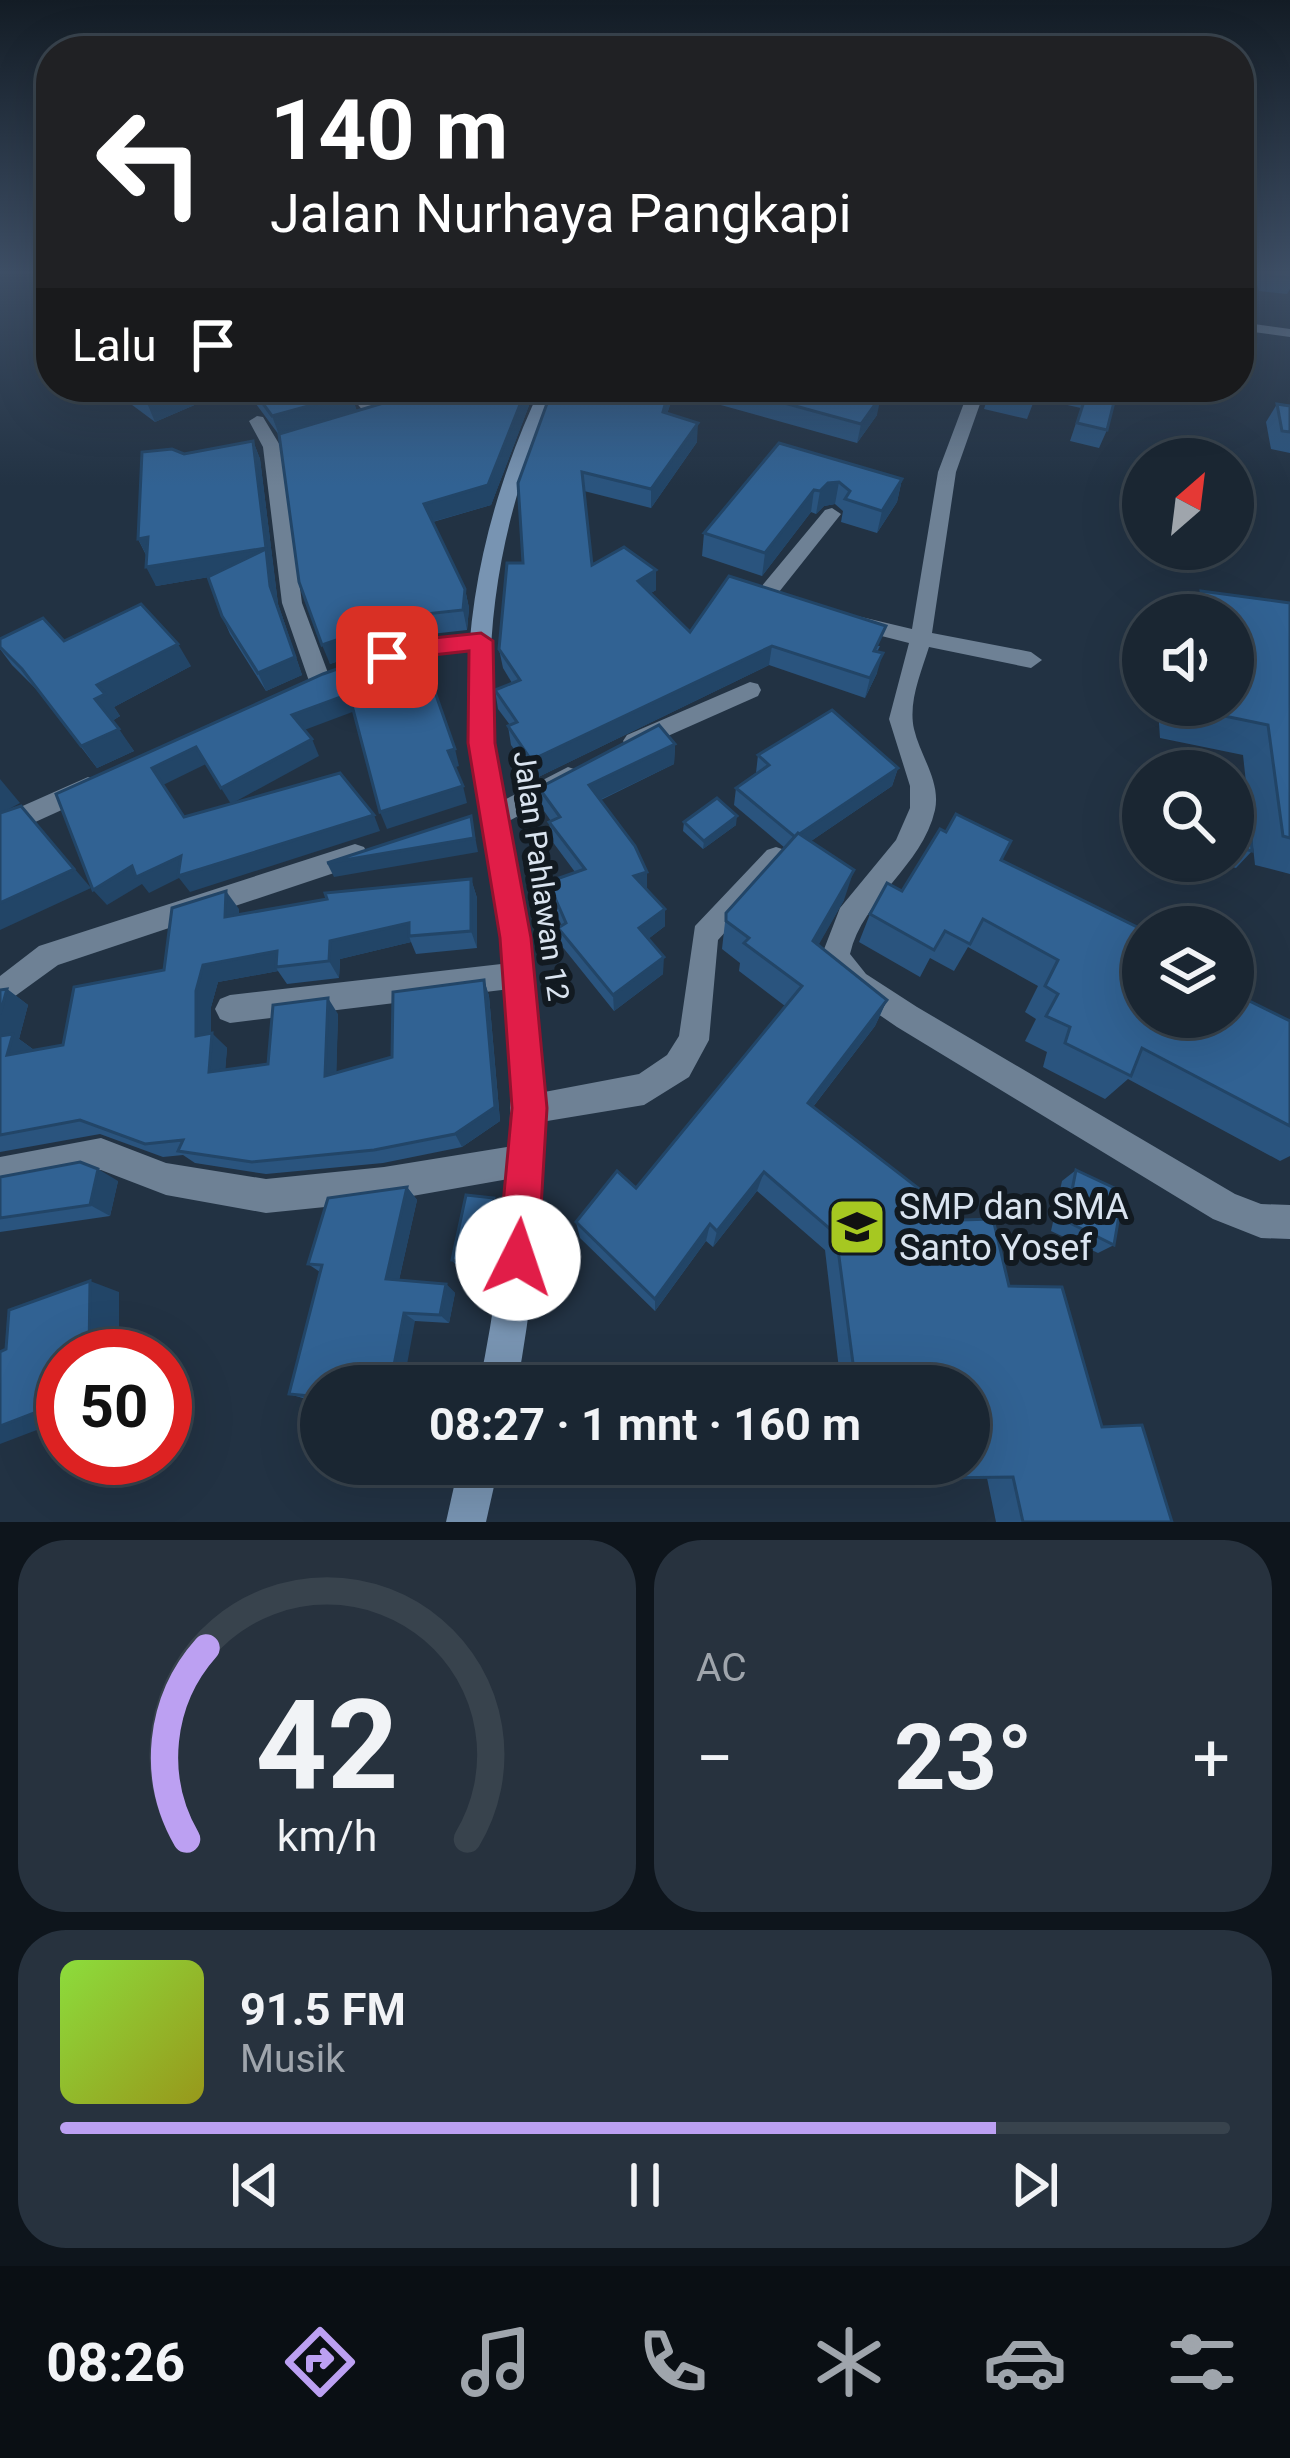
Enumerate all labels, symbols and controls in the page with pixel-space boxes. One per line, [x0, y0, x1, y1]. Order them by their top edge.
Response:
text: 140 m [270, 81, 508, 180]
icon: left [72, 84, 228, 240]
text: Jalan Nurhaya Pangkapi [270, 182, 852, 245]
icon: arrive [180, 312, 246, 378]
text: Lalu [72, 319, 156, 372]
north arrow [1122, 438, 1254, 570]
map controls [1122, 438, 1254, 1038]
button: sound [1122, 594, 1254, 726]
pin [336, 606, 438, 708]
icon: arrive [354, 624, 420, 690]
street label: Jalan Pahlawan 12 [507, 749, 576, 1003]
button: search [1122, 750, 1254, 882]
button: layers [1122, 906, 1254, 1038]
place label: SMP dan SMA Santo Yosef [899, 1186, 1129, 1269]
position arrow [455, 1195, 581, 1321]
school or university icon: SMP dan SMA Santo Yosef [826, 1196, 888, 1258]
speed limit sign: 50 [36, 1329, 192, 1485]
text: 08:27 · 1 mnt · 160 m [429, 1398, 861, 1451]
text: AC [696, 1645, 747, 1691]
text: 42 [255, 1672, 399, 1818]
text: 23° [894, 1706, 1032, 1811]
text: − [696, 1720, 734, 1797]
text: + [1193, 1720, 1230, 1797]
text: km/h [277, 1811, 377, 1861]
text: 91.5 FM [240, 1983, 406, 2036]
text: Musik [240, 2036, 345, 2082]
icon: previous [222, 2152, 288, 2218]
icon: pause [612, 2152, 678, 2218]
icon: next [1002, 2152, 1068, 2218]
icon: directions [278, 2320, 362, 2404]
icon: music [454, 2320, 538, 2404]
icon: phone [631, 2320, 715, 2404]
icon: climate [807, 2320, 891, 2404]
icon: car [983, 2320, 1067, 2404]
icon: filters [1160, 2320, 1244, 2404]
text: 08:26 [46, 2331, 185, 2394]

